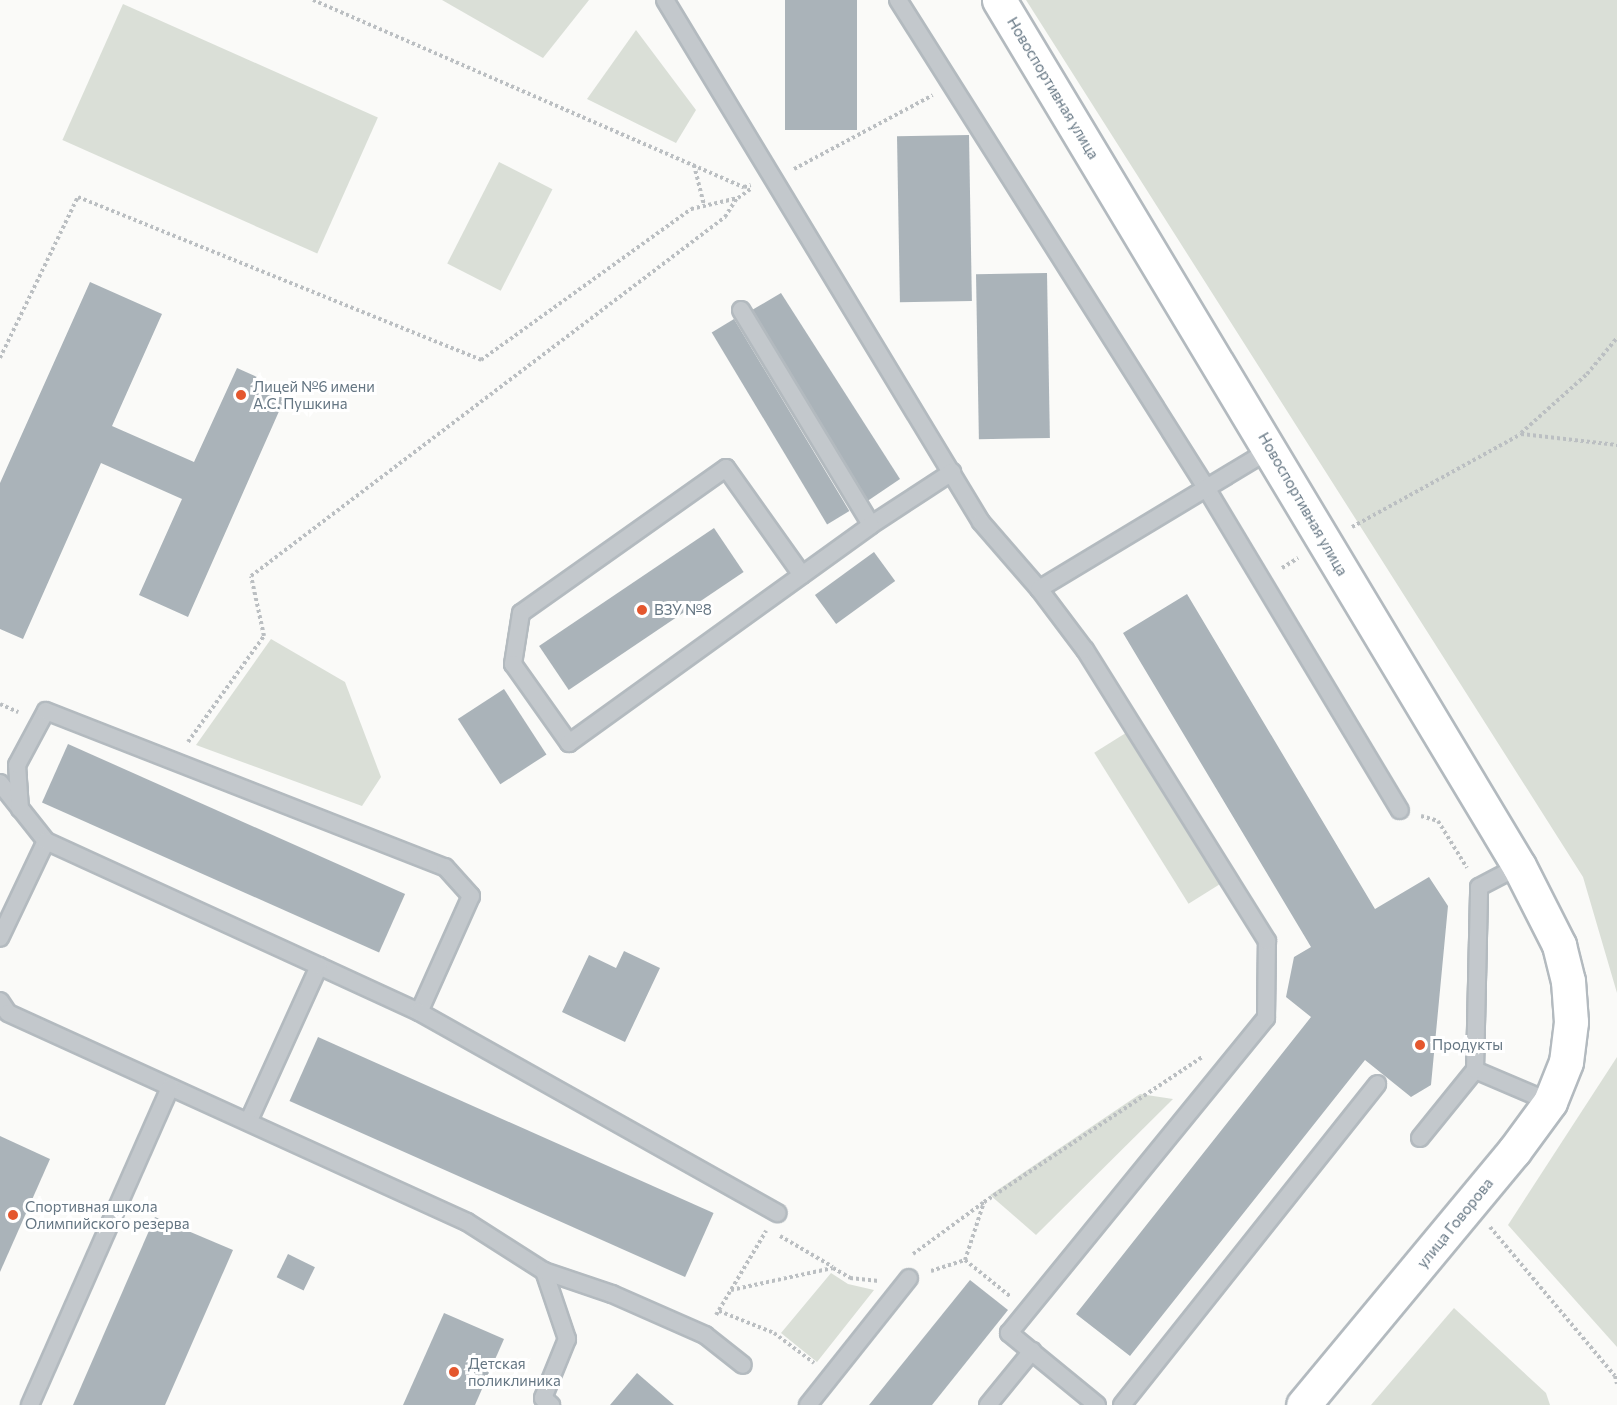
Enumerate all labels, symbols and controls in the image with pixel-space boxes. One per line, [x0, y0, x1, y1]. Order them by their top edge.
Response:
street label: Новоспортивная улица [1003, 14, 1103, 162]
place label: Лицей №6 имени А.С. Пушкина [253, 377, 375, 412]
marker: Лицей №6 имени А.С. Пушкина [234, 388, 248, 402]
street label: Новоспортивная улица [1255, 429, 1351, 579]
place label: ВЗУ №8 [654, 601, 712, 619]
marker: ВЗУ №8 [635, 603, 649, 617]
place label: Продукты [1432, 1036, 1503, 1054]
marker: Продукты [1413, 1038, 1427, 1052]
street label: улица Говорова [1413, 1174, 1497, 1272]
place label: Спортивная школа Олимпийского резерва [25, 1197, 189, 1232]
marker: Спортивная школа Олимпийского резерва [6, 1208, 20, 1222]
place label: Детская поликлиника [468, 1354, 561, 1389]
marker: Детская поликлиника [445, 1363, 463, 1381]

